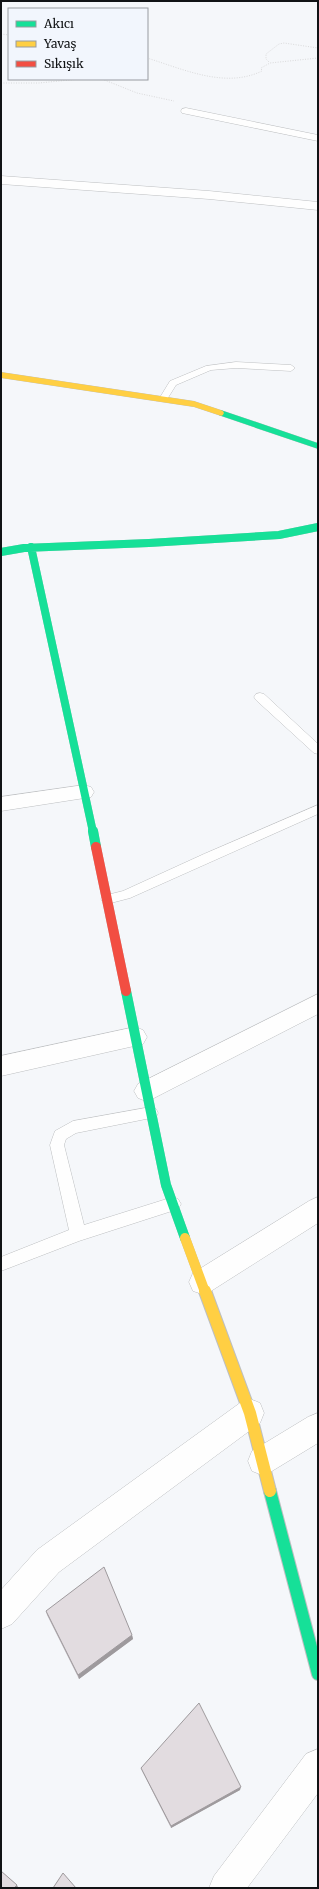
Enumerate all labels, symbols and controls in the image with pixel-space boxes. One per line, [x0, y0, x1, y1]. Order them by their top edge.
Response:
legend [8, 8, 148, 80]
text: Akıcı [43, 16, 74, 31]
text: Yavaş [43, 36, 76, 51]
text: Sıkışık [44, 56, 84, 71]

